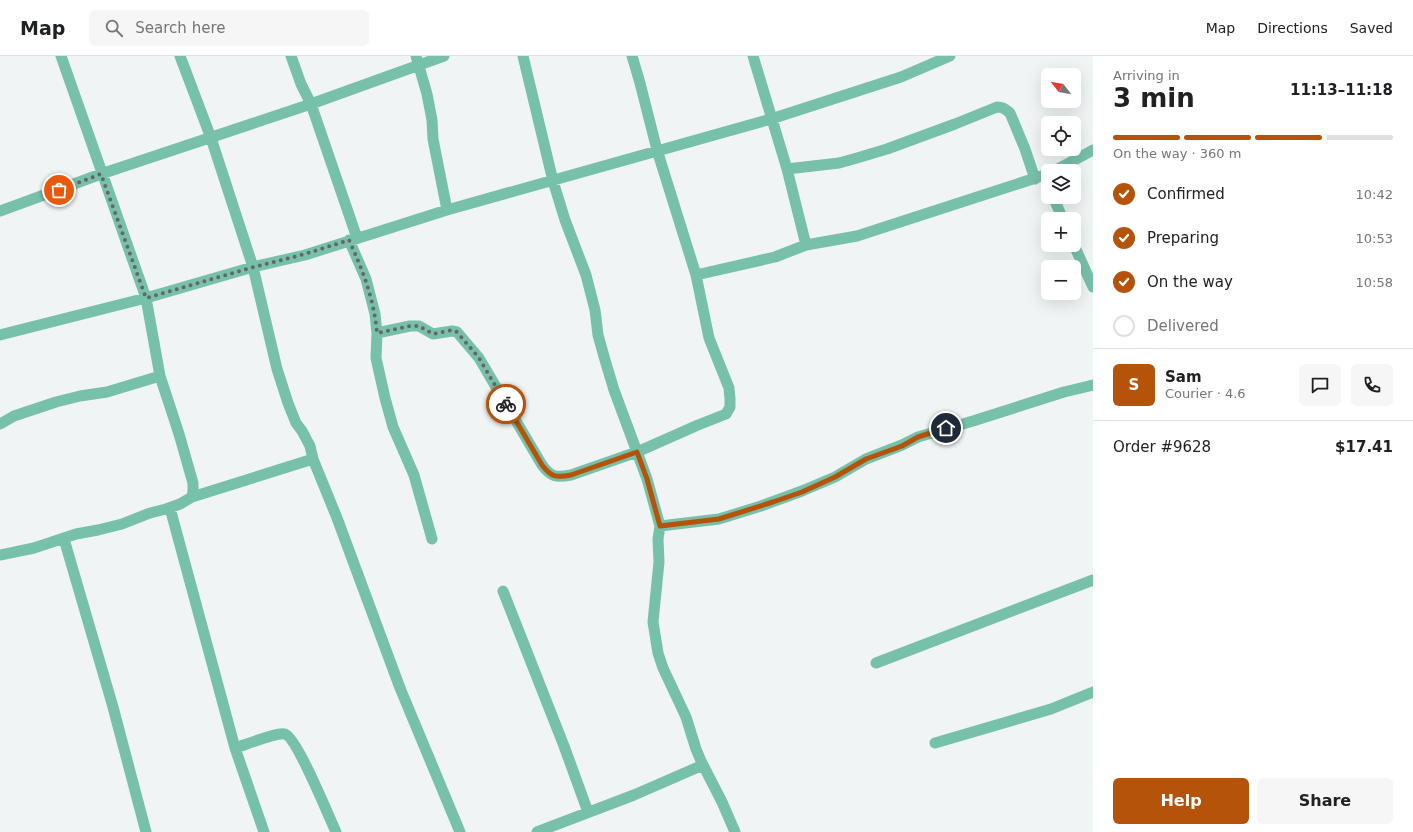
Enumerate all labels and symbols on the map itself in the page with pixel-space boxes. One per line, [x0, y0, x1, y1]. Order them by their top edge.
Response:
north arrow [1041, 68, 1081, 108]
pin [42, 173, 76, 207]
courier [486, 384, 526, 424]
pin [929, 411, 963, 445]

